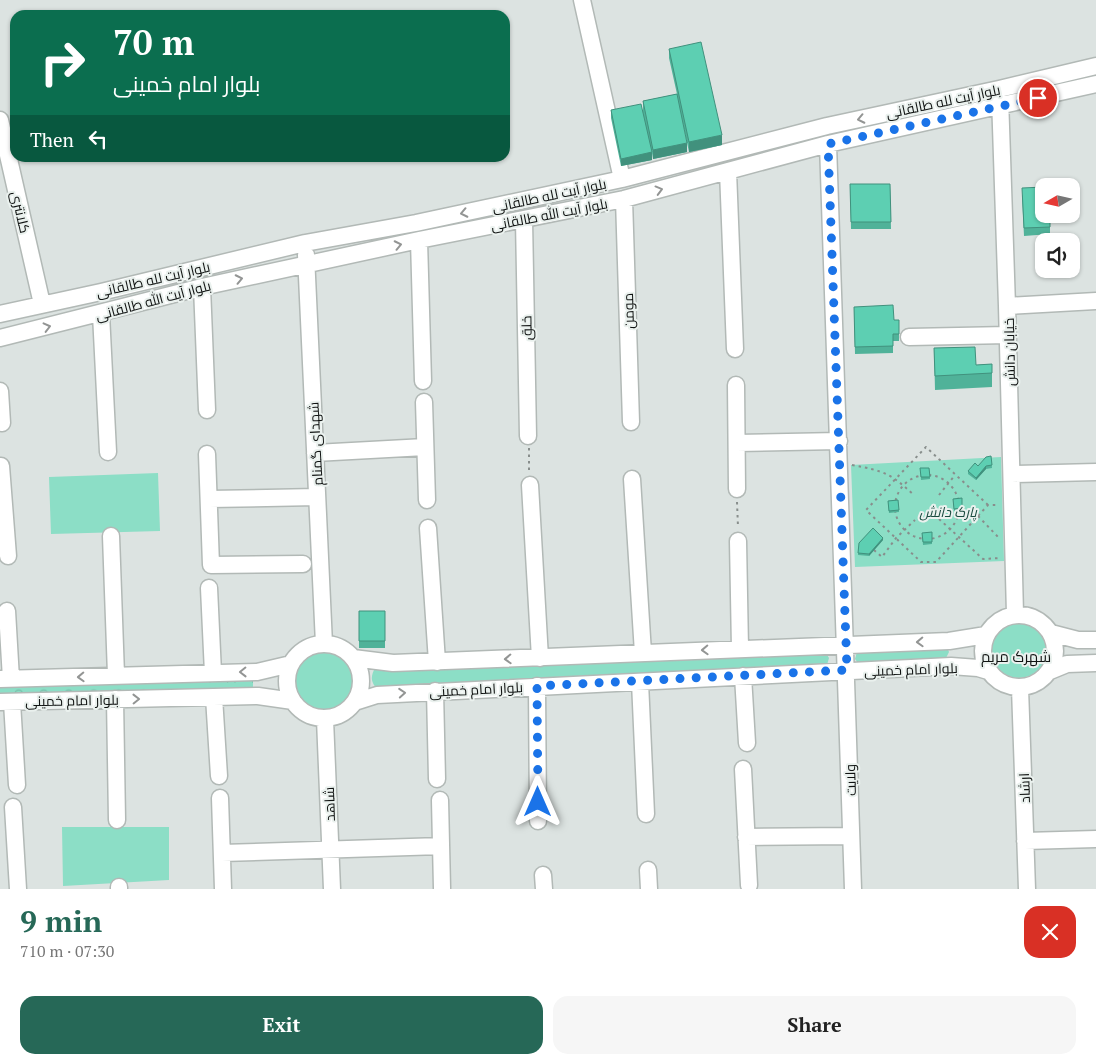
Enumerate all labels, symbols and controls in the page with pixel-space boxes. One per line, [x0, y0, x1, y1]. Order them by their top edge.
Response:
text: 70 m [113, 19, 194, 65]
icon: right [30, 30, 95, 95]
text: بلوار امام خمینی [113, 69, 261, 98]
pin [1017, 77, 1059, 119]
street label: بلوار آیت لله طالقانی [884, 80, 1002, 122]
icon: arrive [1024, 84, 1052, 112]
one-way arrow [856, 113, 865, 124]
icon: left [84, 125, 112, 153]
text: Then [30, 127, 74, 152]
street label: بلوار آیت لله طالقانی [490, 174, 608, 216]
north arrow [1035, 178, 1080, 222]
map controls [1035, 178, 1080, 278]
one-way arrow [655, 185, 663, 195]
street label: کلانتری [7, 189, 35, 235]
street label: بلوار آیت الله طالقانی [489, 193, 609, 235]
one-way arrow [460, 207, 469, 217]
button: sound [1035, 233, 1080, 278]
one-way arrow [393, 240, 402, 250]
street label: بلوار آیت لله طالقانی [94, 257, 212, 301]
one-way arrow [234, 274, 243, 285]
street label: بلوار آیت الله طالقانی [93, 275, 213, 325]
street label: مومن [618, 293, 638, 329]
street label: خلق [516, 316, 536, 340]
street label: خیابان دانش [999, 318, 1019, 386]
one-way arrow [43, 322, 52, 333]
street label: شهدای گمنام [303, 402, 328, 486]
park label: پارک دانش [919, 502, 978, 522]
one-way arrow [916, 637, 924, 648]
one-way arrow [701, 645, 709, 656]
district label: شهرک مریم [981, 646, 1051, 667]
one-way arrow [504, 654, 512, 665]
street label: بلوار امام خمینی [864, 658, 958, 681]
one-way arrow [239, 667, 247, 677]
one-way arrow [77, 671, 85, 682]
street label: بلوار امام خمینی [429, 677, 523, 702]
one-way arrow [399, 688, 407, 699]
street label: بلوار امام خمینی [25, 690, 119, 711]
one-way arrow [132, 693, 140, 704]
street label: ولایت [840, 764, 860, 796]
street label: ارشاد [1014, 773, 1034, 803]
position arrow [511, 775, 563, 827]
street label: شاهد [319, 787, 339, 821]
text: 9 min [20, 901, 102, 941]
button: close [1024, 906, 1076, 958]
text: 710 m · 07:30 [20, 940, 114, 962]
button: Exit [20, 996, 543, 1054]
button: Share [553, 996, 1076, 1054]

